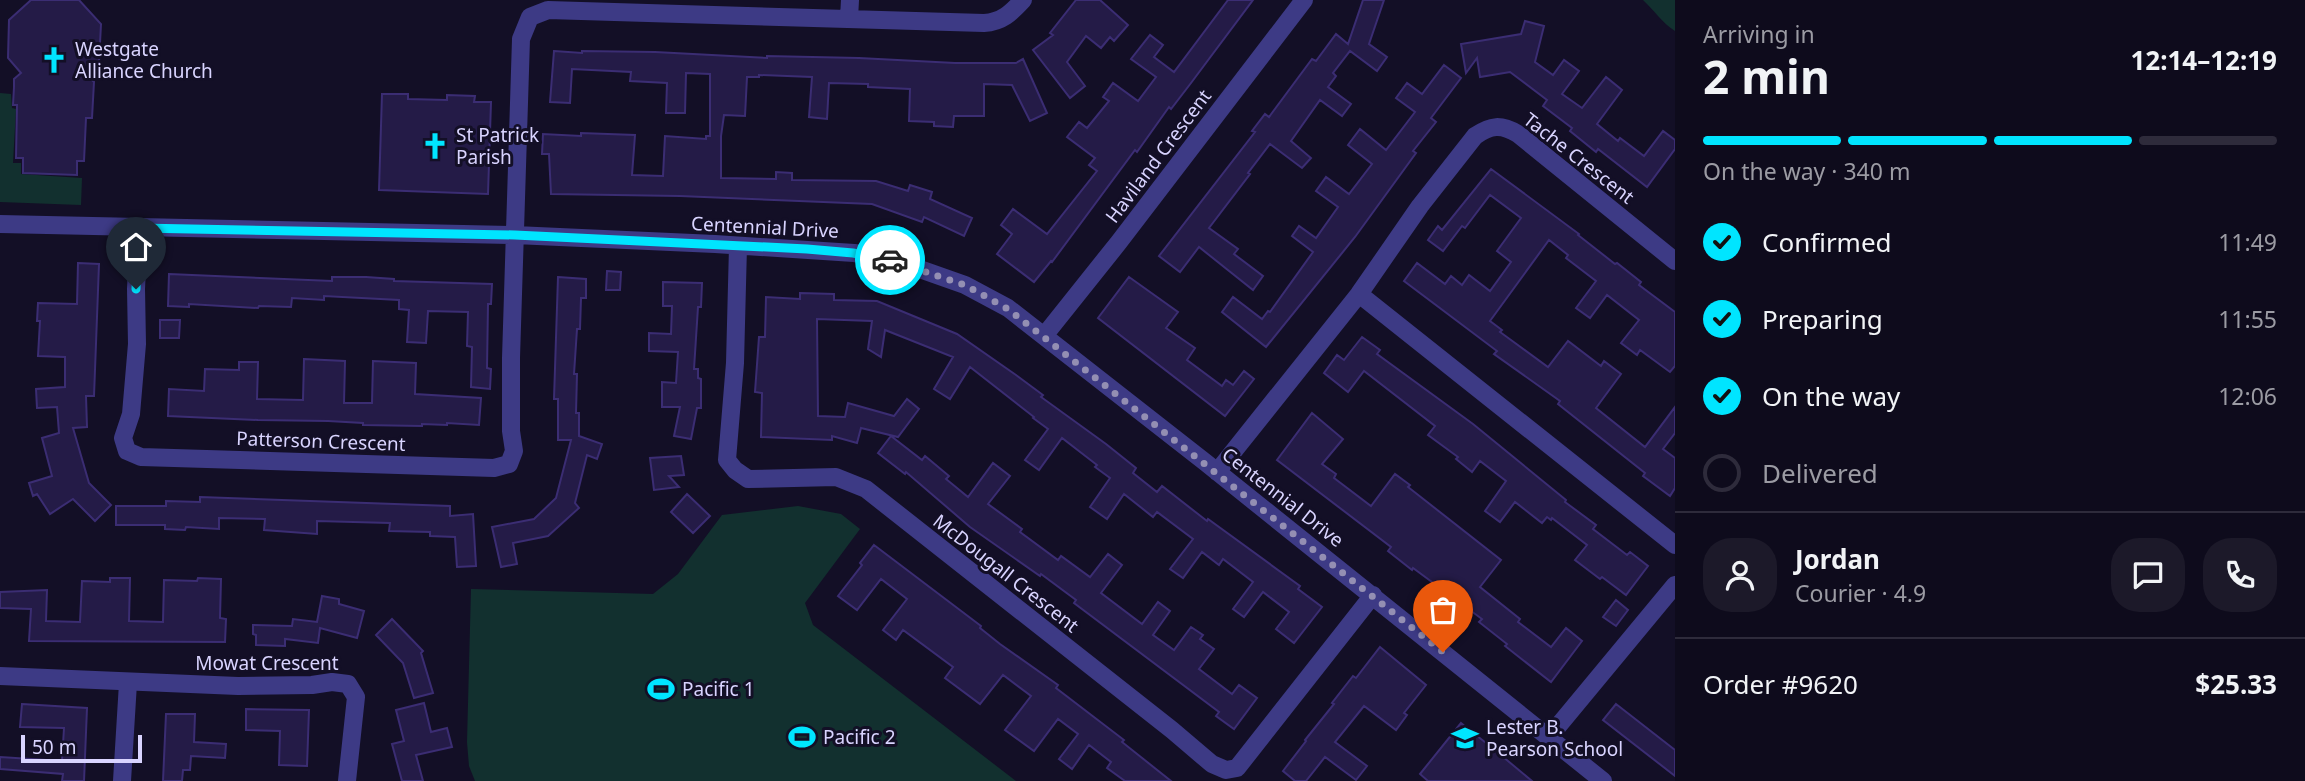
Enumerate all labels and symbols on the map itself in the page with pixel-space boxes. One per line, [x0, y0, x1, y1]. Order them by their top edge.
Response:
place label: Westgate Alliance Church [75, 36, 213, 84]
church icon: Westgate Alliance Church [39, 45, 69, 75]
street label: Haviland Crescent [1099, 84, 1217, 228]
street label: Tache Crescent [1518, 107, 1640, 210]
place label: St Patrick Parish [456, 122, 539, 170]
church icon: St Patrick Parish [420, 131, 450, 161]
street label: Centennial Drive [690, 210, 840, 244]
pin [106, 217, 166, 289]
courier [855, 225, 925, 295]
street label: Patterson Crescent [236, 425, 406, 457]
street label: Centennial Drive [1217, 441, 1349, 553]
street label: McDougall Crescent [928, 508, 1084, 638]
pin [1413, 580, 1473, 652]
street label: Mowat Crescent [195, 650, 339, 676]
sports icon: Pacific 1 [646, 674, 676, 704]
place label: Pacific 1 [682, 676, 755, 702]
place label: Lester B. Pearson School [1486, 714, 1623, 762]
sports icon: Pacific 2 [787, 722, 817, 752]
school or university icon: Lester B. Pearson School [1450, 723, 1480, 753]
place label: Pacific 2 [823, 724, 896, 750]
scale bar [21, 732, 142, 764]

